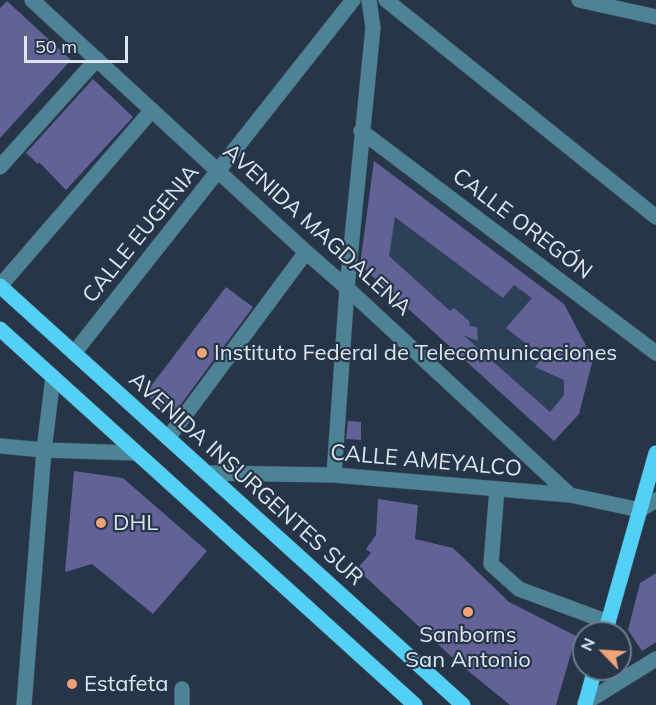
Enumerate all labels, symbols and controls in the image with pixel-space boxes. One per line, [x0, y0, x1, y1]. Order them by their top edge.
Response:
scale bar [27, 24, 130, 62]
text: 50 m [35, 35, 77, 58]
street label: AVENIDA MAGDALENA [217, 138, 417, 322]
street label: CALLE EUGENIA [77, 160, 205, 308]
street label: CALLE OREGÓN [447, 163, 597, 285]
place label: Instituto Federal de Telecomunicaciones [214, 340, 617, 366]
marker: Instituto Federal de Telecomunicaciones [195, 346, 209, 360]
street label: AVENIDA INSURGENTES SUR [123, 367, 369, 591]
street label: CALLE AMEYALCO [329, 439, 523, 483]
place label: DHL [113, 510, 158, 536]
marker: DHL [94, 516, 108, 530]
marker: Sanborns San Antonio [461, 605, 475, 619]
north arrow [572, 621, 632, 681]
place label: Sanborns San Antonio [405, 622, 531, 674]
text: N [576, 635, 599, 654]
place label: Estafeta [84, 671, 168, 697]
marker: Estafeta [65, 677, 79, 691]

